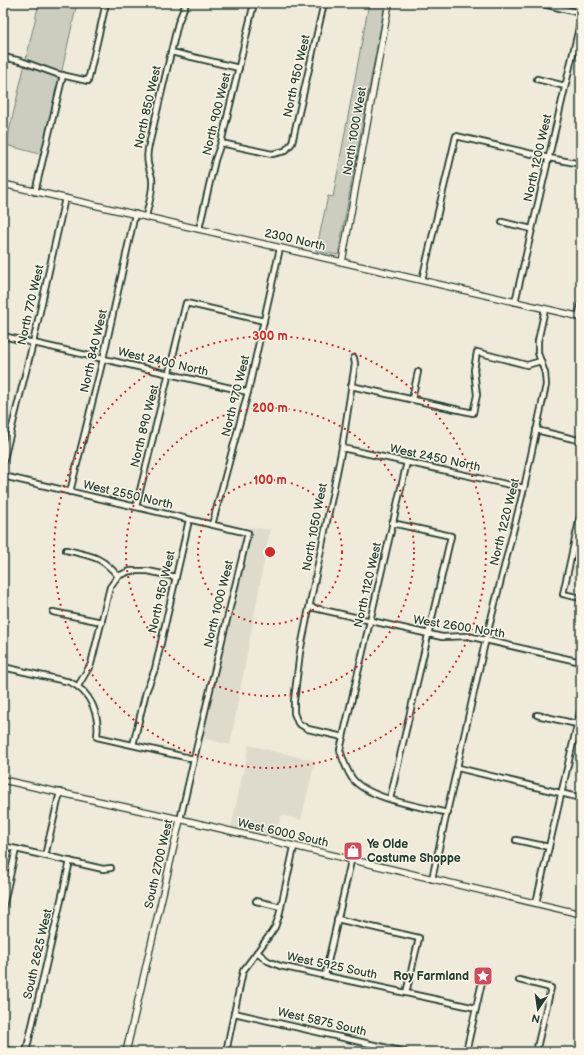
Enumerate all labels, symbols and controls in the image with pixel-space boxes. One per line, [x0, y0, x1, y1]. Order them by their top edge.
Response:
street label: North 950 West [280, 33, 314, 119]
street label: North 850 West [131, 64, 165, 150]
street label: North 900 West [199, 71, 235, 157]
street label: North 1000 West [340, 85, 370, 176]
street label: North 1200 West [521, 112, 555, 203]
street label: 2300 North [263, 226, 327, 254]
street label: North 770 West [14, 263, 48, 347]
street label: North 840 West [77, 308, 111, 394]
text: 300 m [252, 329, 288, 344]
street label: West 2400 North [116, 344, 210, 380]
street label: North 970 West [219, 353, 253, 438]
street label: North 890 West [127, 383, 163, 469]
text: 200 m [252, 401, 288, 416]
street label: West 2450 North [388, 441, 482, 475]
text: 100 m [253, 473, 287, 488]
street label: North 1220 West [487, 476, 523, 567]
street label: West 2550 North [81, 477, 175, 513]
street label: North 1050 West [299, 481, 331, 572]
street label: North 1120 West [351, 541, 385, 629]
centre of rings [263, 545, 277, 559]
street label: North 950 West [145, 549, 179, 635]
street label: North 1000 West [201, 558, 237, 649]
street label: West 2600 North [412, 612, 506, 642]
street label: West 6000 South [236, 815, 330, 851]
street label: South 2700 West [141, 818, 177, 910]
place label: Ye Olde Costume Shoppe [367, 837, 461, 866]
shop icon: Ye Olde Costume Shoppe [342, 840, 364, 862]
street label: South 2625 West [20, 907, 56, 1001]
street label: West 5925 South [285, 949, 379, 983]
place icon: Roy Farmland [472, 965, 494, 987]
place label: Roy Farmland [393, 969, 469, 984]
north arrow [518, 989, 558, 1029]
street label: West 5875 South [276, 1004, 368, 1040]
text: N [530, 1011, 541, 1026]

